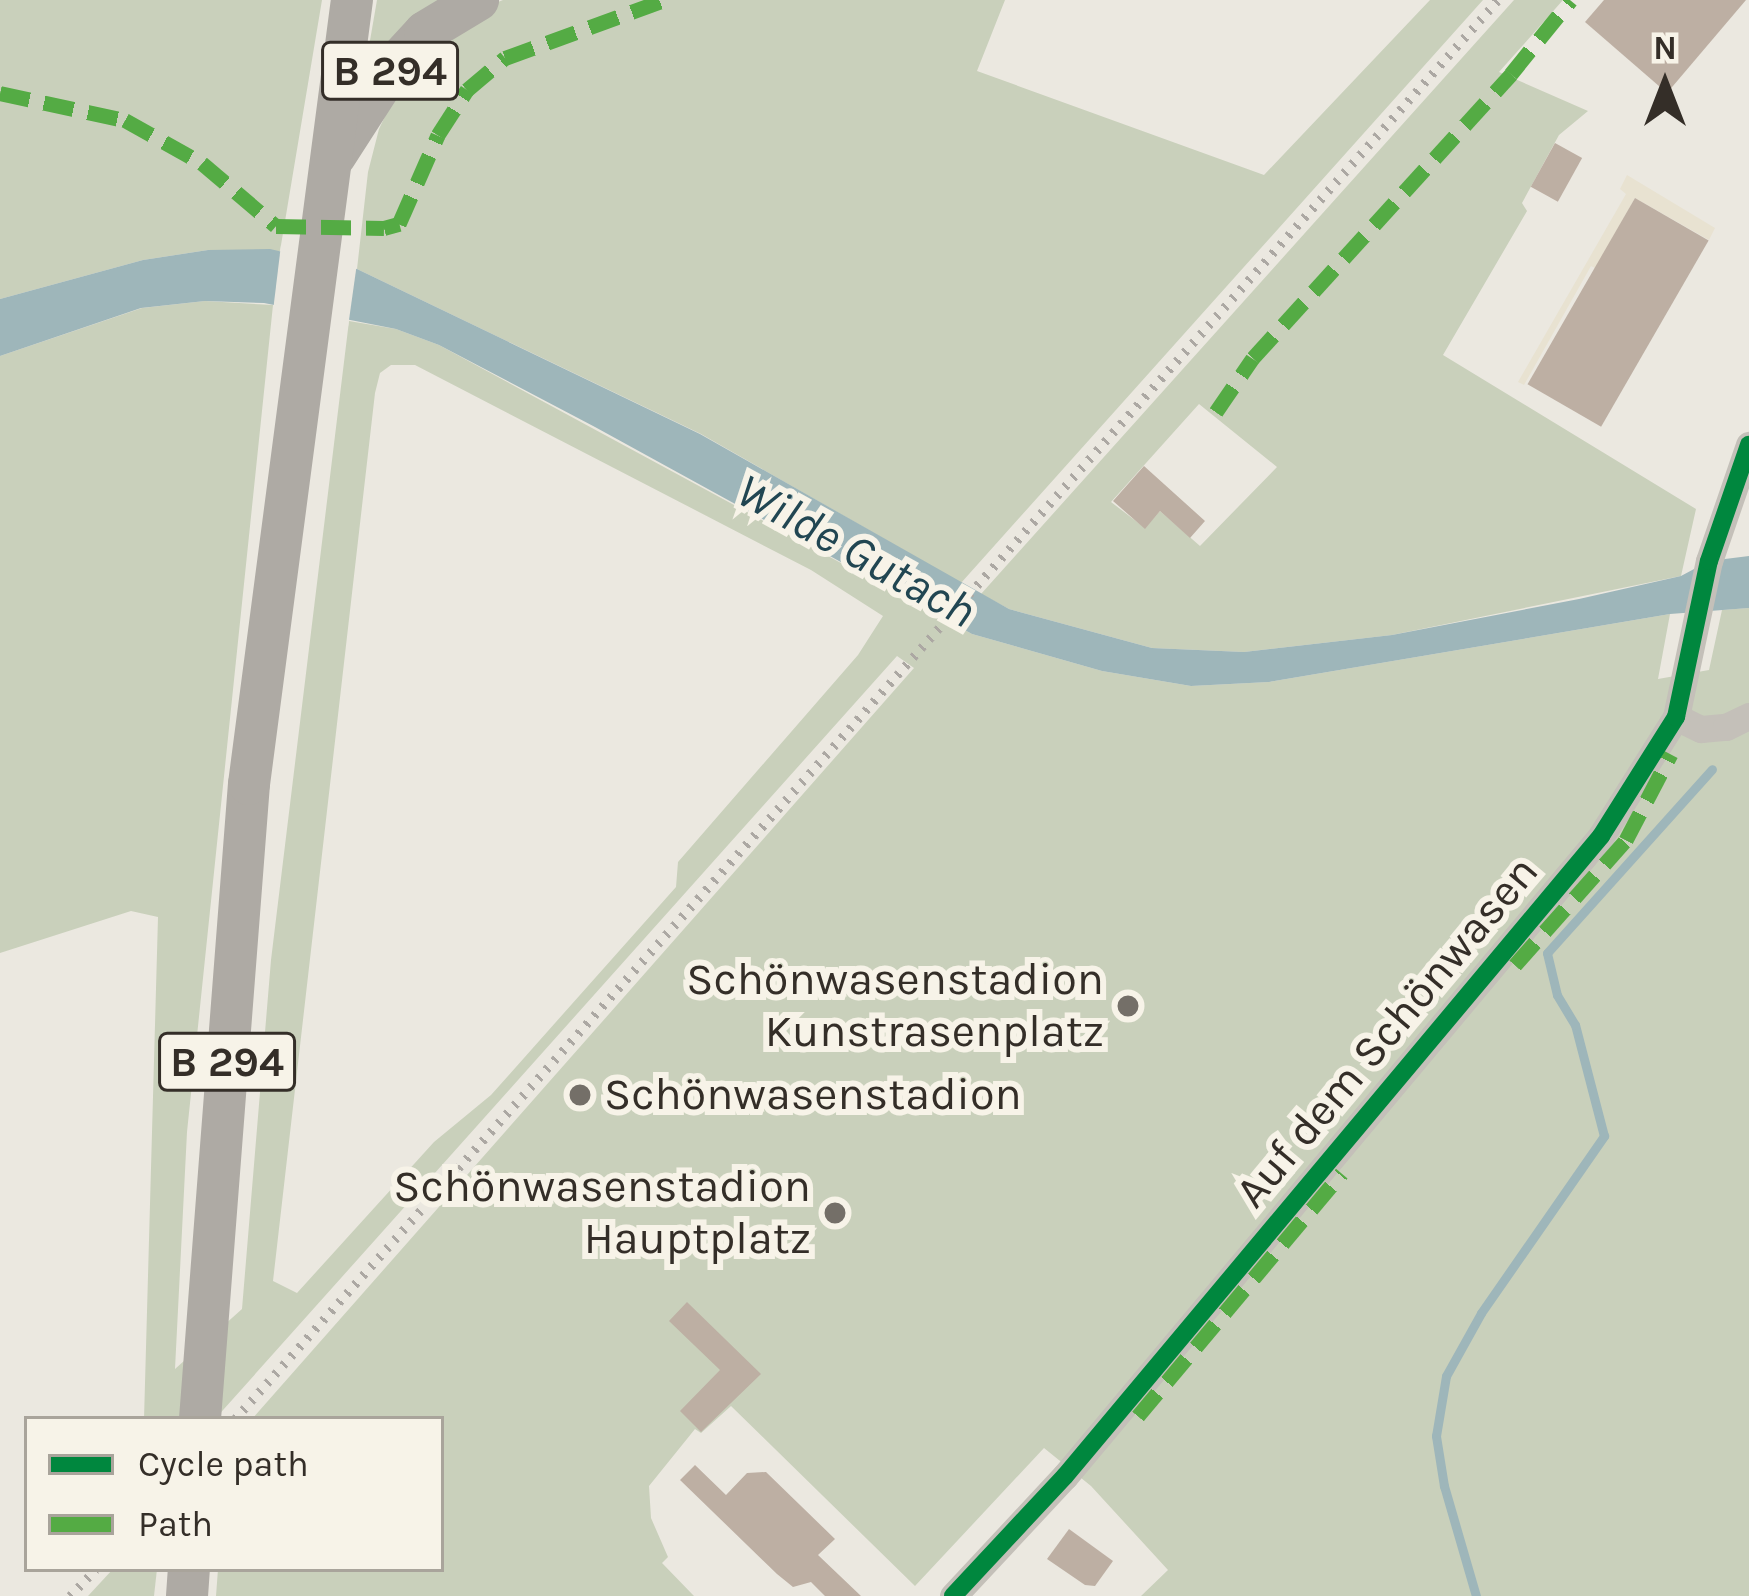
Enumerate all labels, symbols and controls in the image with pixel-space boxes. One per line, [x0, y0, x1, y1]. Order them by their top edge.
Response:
north arrow [1605, 24, 1725, 144]
text: N [1653, 29, 1677, 67]
road number: B 294 [321, 35, 459, 107]
water label: Wilde Gutach [726, 462, 986, 640]
street label: Auf dem Schönwasen [1224, 845, 1550, 1219]
place label: Schönwasenstadion Kunstrasenplatz [686, 953, 1104, 1059]
marker: Schönwasenstadion Kunstrasenplatz [1115, 993, 1141, 1019]
road number: B 294 [158, 1026, 296, 1098]
place label: Schönwasenstadion [604, 1068, 1022, 1122]
marker: Schönwasenstadion [567, 1082, 593, 1108]
place label: Schönwasenstadion Hauptplatz [393, 1160, 811, 1266]
marker: Schönwasenstadion Hauptplatz [822, 1200, 848, 1226]
legend [24, 1416, 444, 1572]
text: Cycle path [138, 1443, 309, 1485]
text: Path [138, 1503, 213, 1545]

